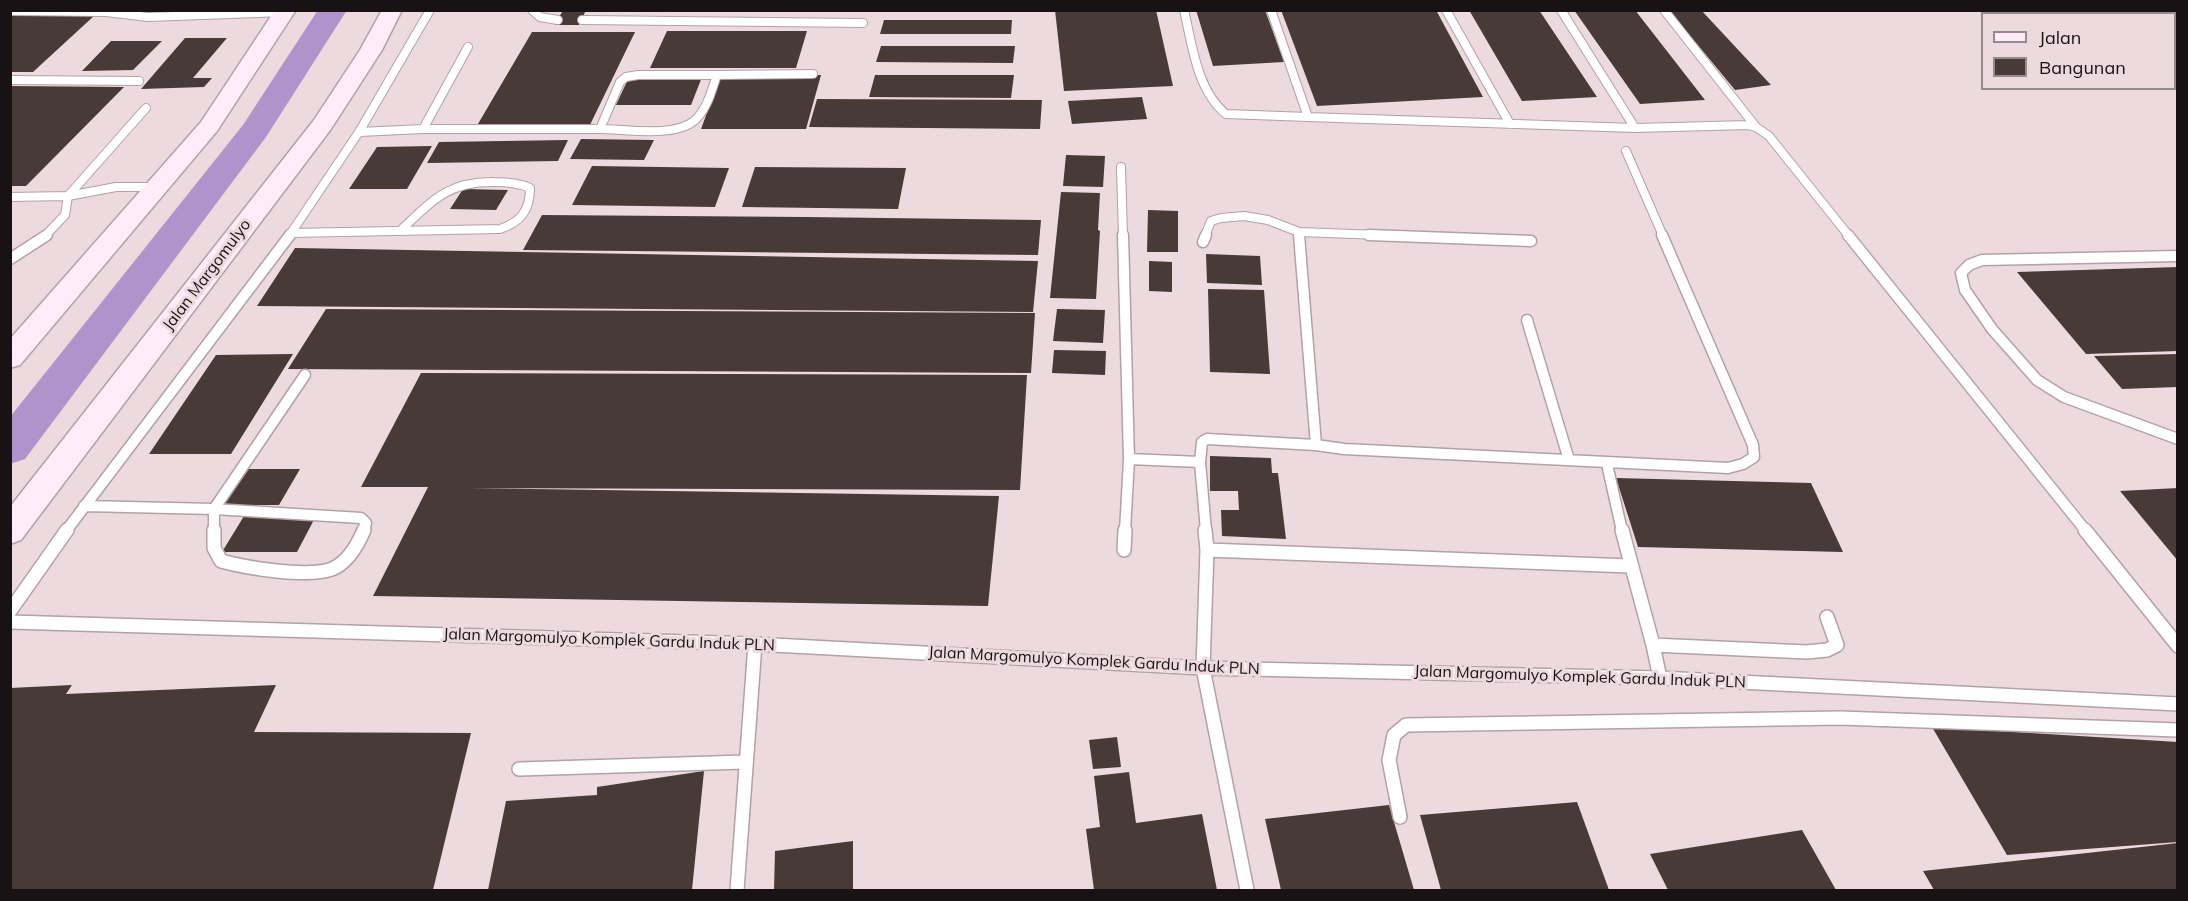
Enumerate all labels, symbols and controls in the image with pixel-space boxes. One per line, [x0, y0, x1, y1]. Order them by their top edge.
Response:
legend [1981, 12, 2176, 90]
text: Jalan [2039, 26, 2081, 49]
text: Bangunan [2039, 56, 2126, 79]
street label: Jalan Margomulyo [159, 216, 255, 334]
street label: Jalan Margomulyo Komplek Gardu Induk PLN [443, 625, 775, 655]
street label: Jalan Margomulyo Komplek Gardu Induk PLN [928, 643, 1260, 679]
street label: Jalan Margomulyo Komplek Gardu Induk PLN [1414, 662, 1746, 692]

